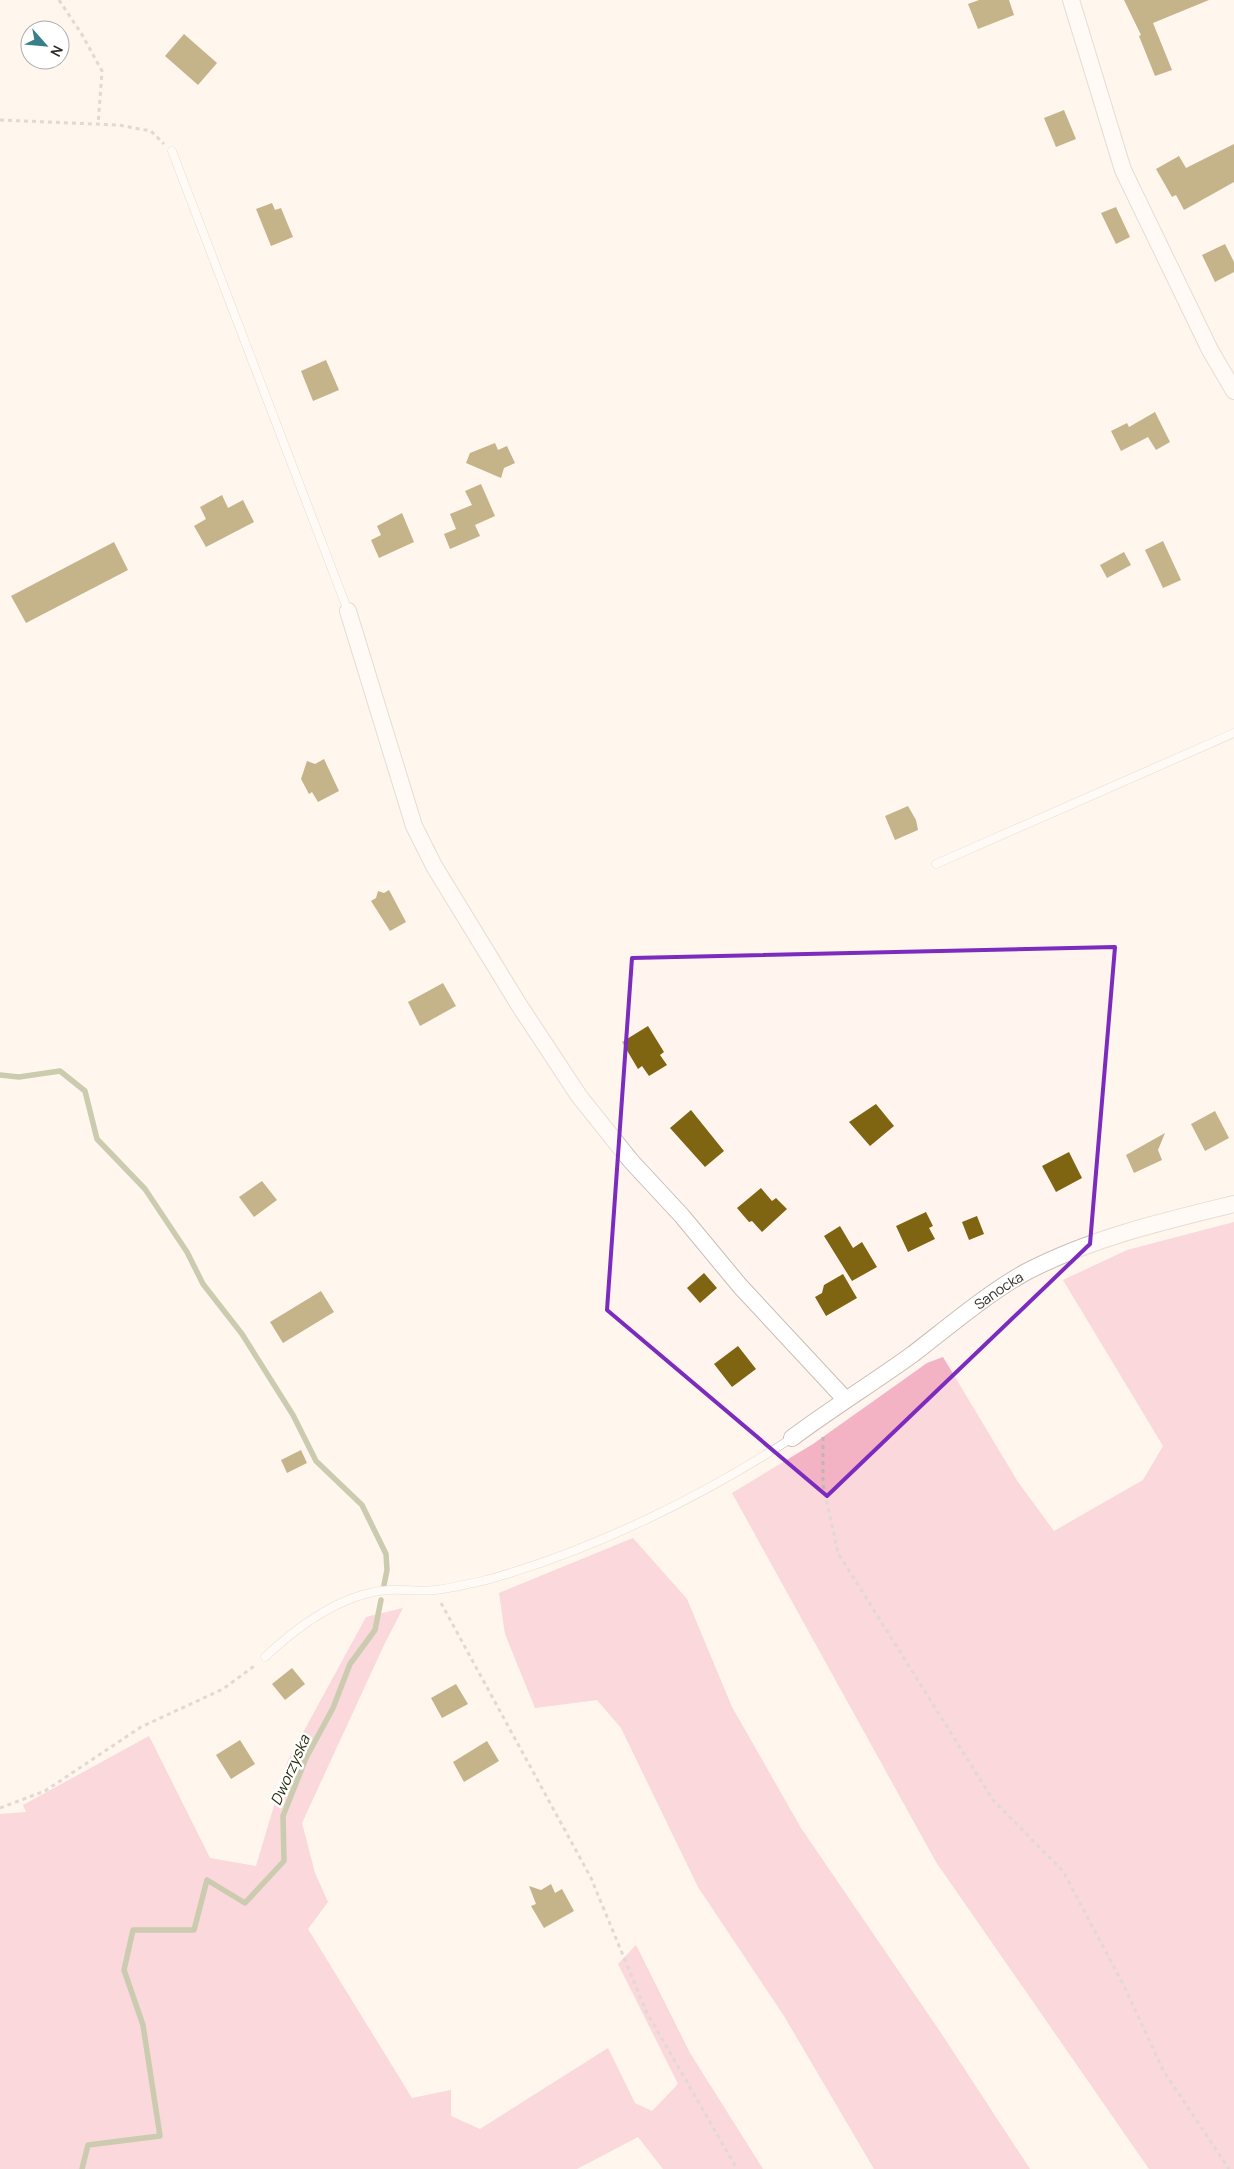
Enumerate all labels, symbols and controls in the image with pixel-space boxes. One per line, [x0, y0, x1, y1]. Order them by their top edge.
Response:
north arrow [20, 20, 70, 70]
text: N [46, 42, 68, 60]
street label: Sanocka [970, 1266, 1026, 1313]
water label: Dworzyska [265, 1731, 315, 1808]

